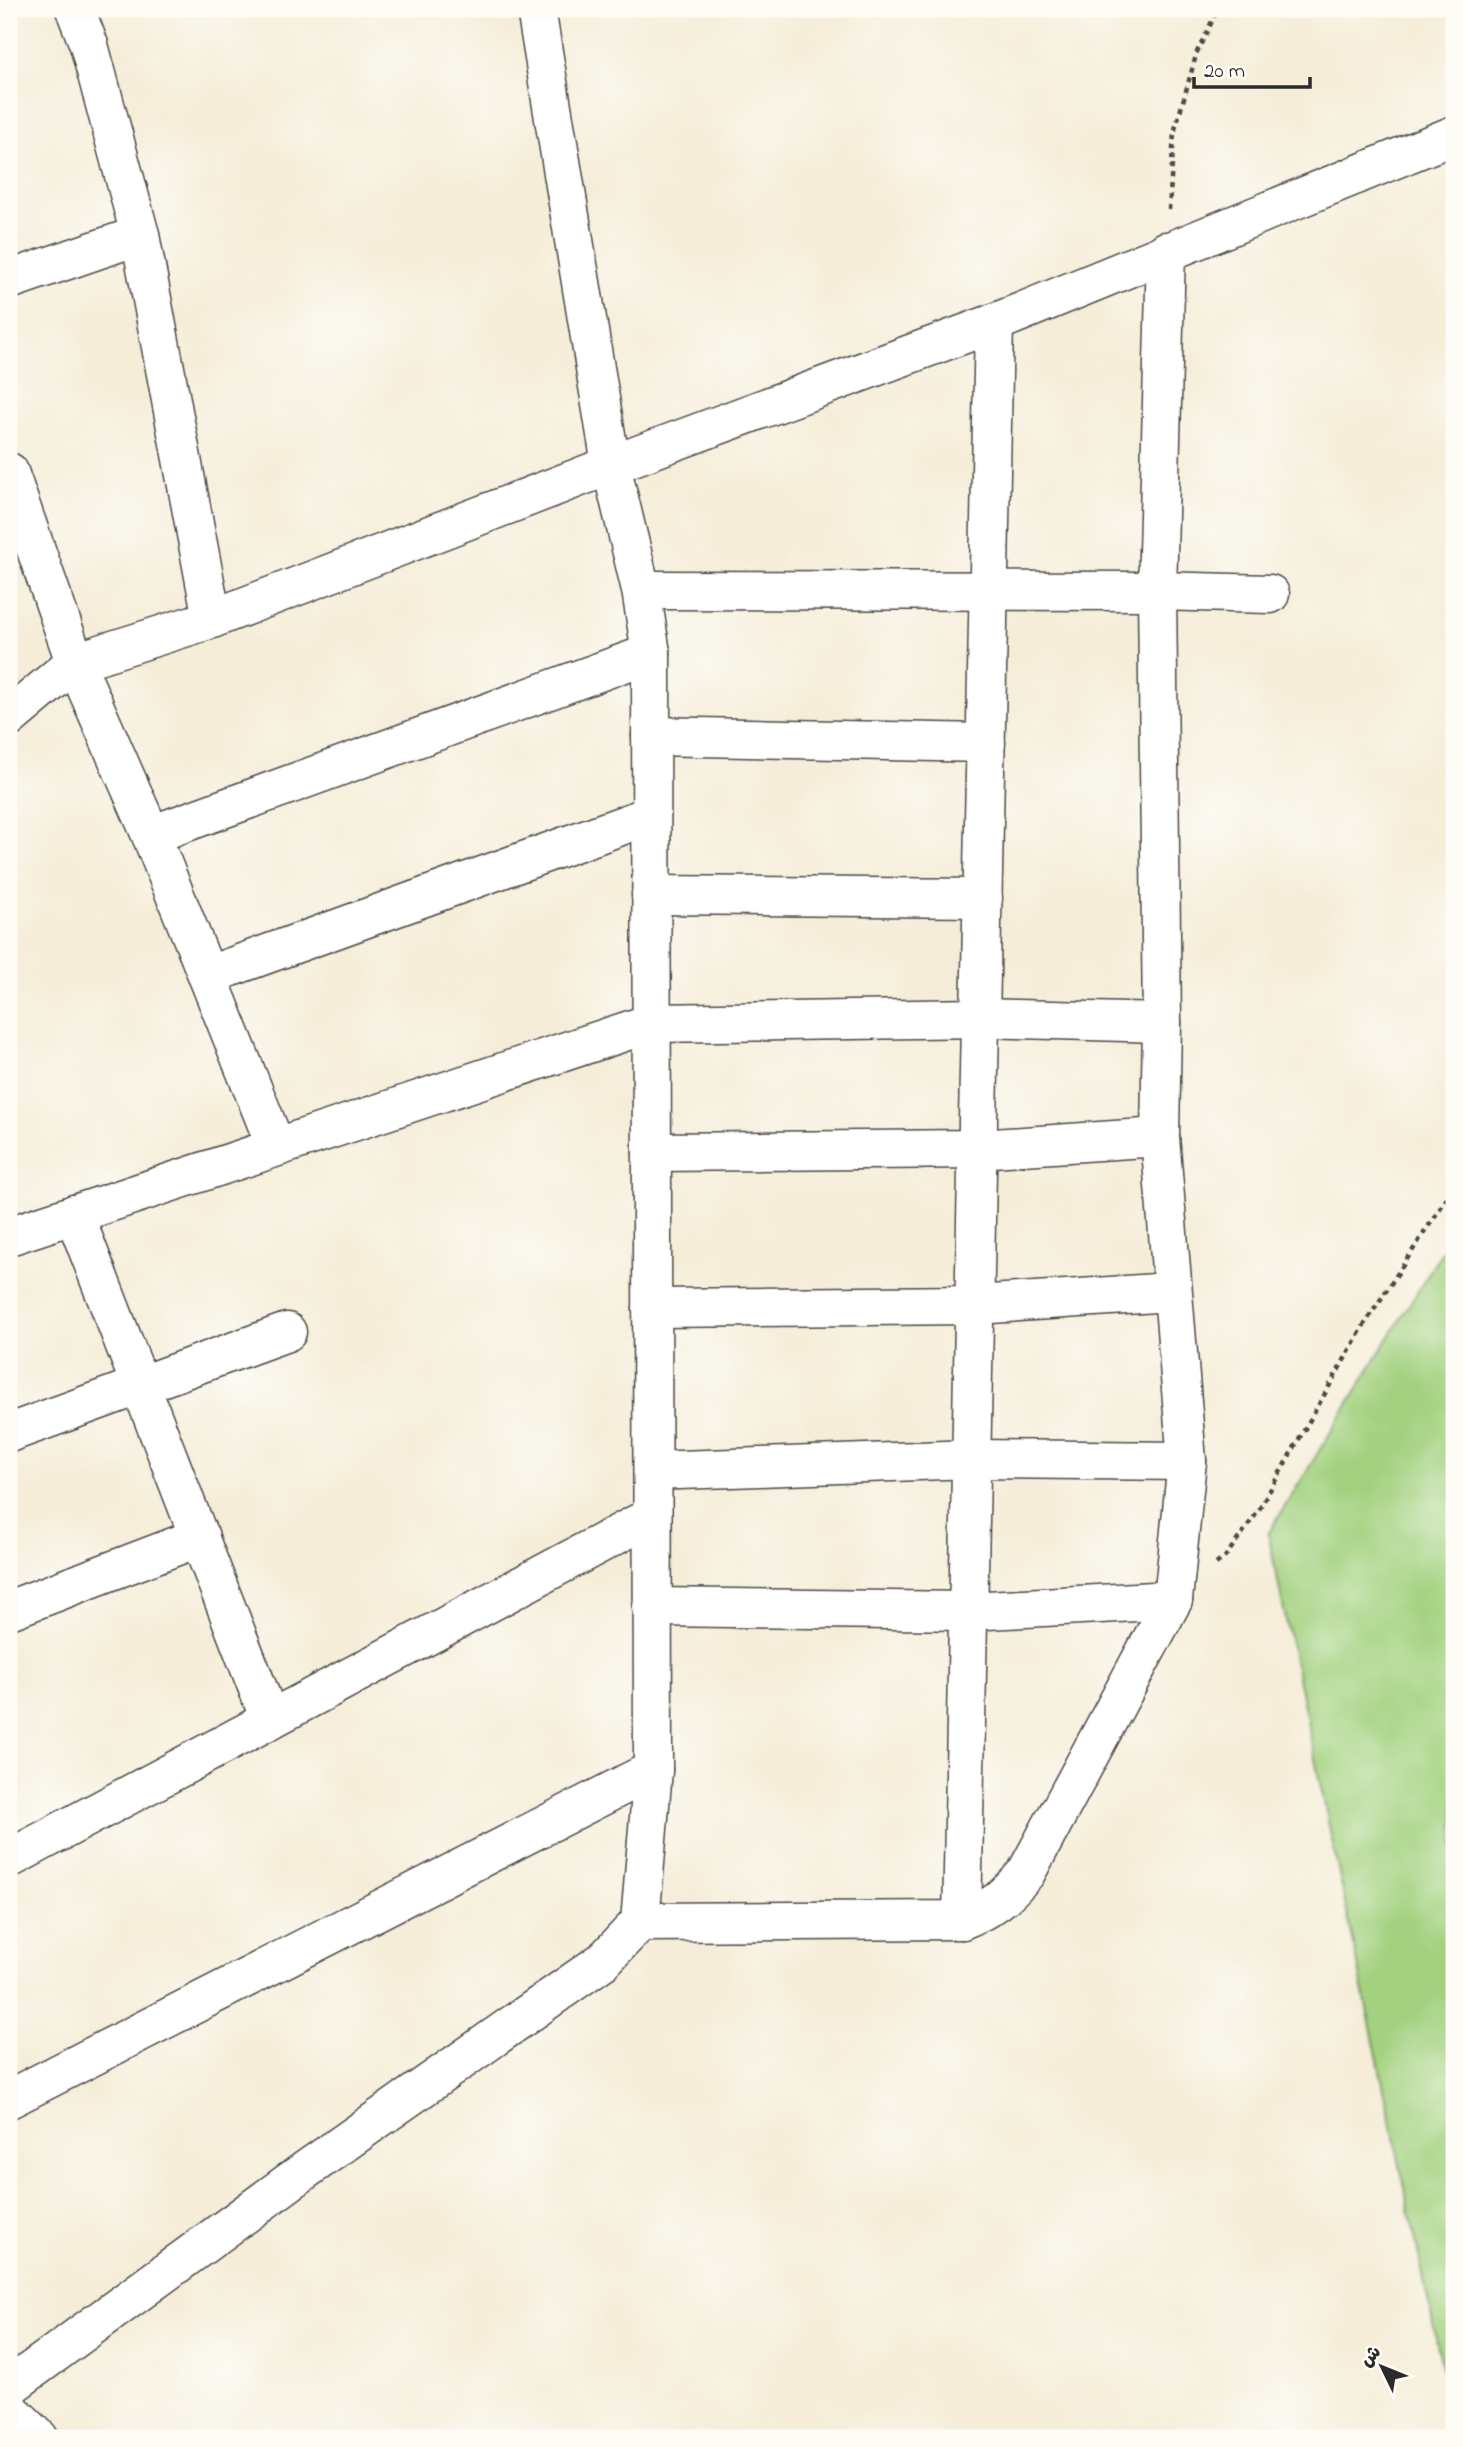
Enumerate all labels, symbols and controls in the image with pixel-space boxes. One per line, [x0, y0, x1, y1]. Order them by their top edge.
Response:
scale bar [1194, 46, 1309, 90]
text: 20 m [1204, 57, 1245, 87]
north arrow [1348, 2332, 1418, 2402]
text: ش [1354, 2340, 1388, 2374]

